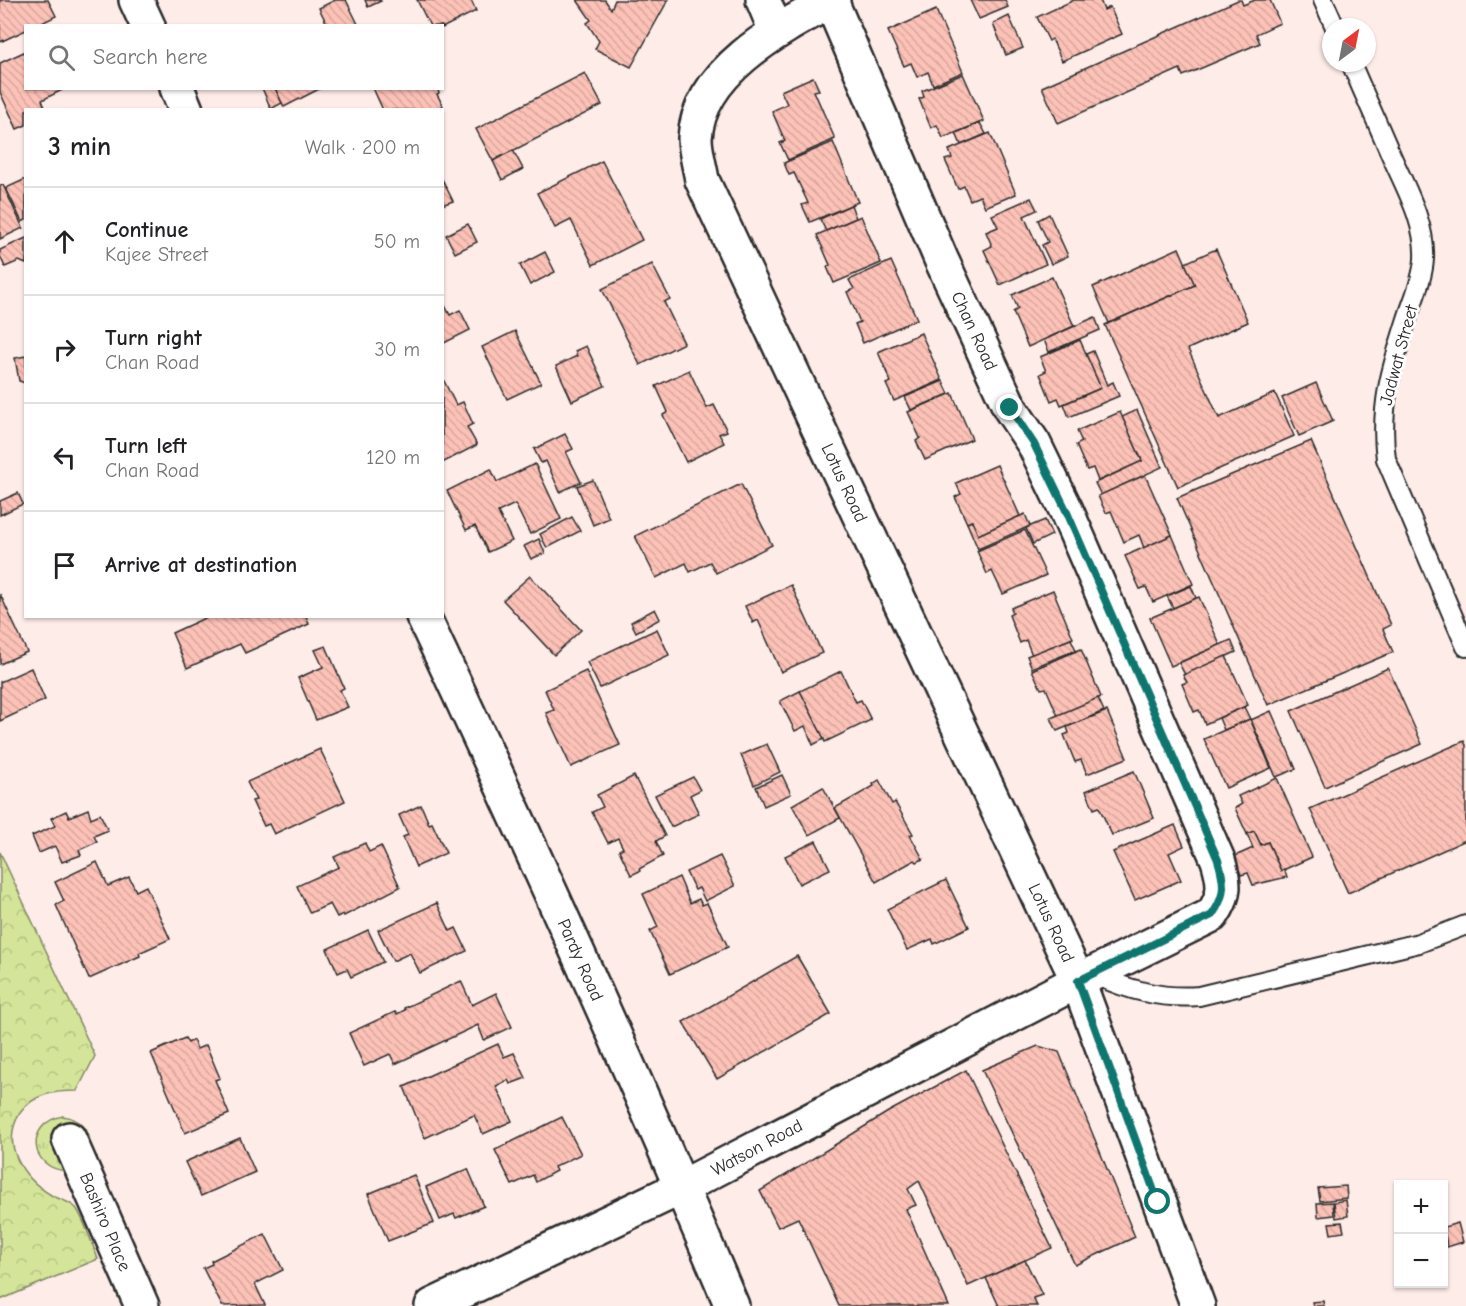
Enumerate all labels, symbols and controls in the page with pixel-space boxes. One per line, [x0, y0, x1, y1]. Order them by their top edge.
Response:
north arrow [1322, 18, 1376, 72]
search box [24, 24, 444, 90]
icon: search [45, 41, 78, 74]
text: Search here [93, 44, 208, 70]
text: 3 min [48, 132, 111, 162]
text: Walk · 200 m [305, 136, 420, 159]
text: Continue [105, 217, 188, 243]
icon: ahead [48, 225, 81, 258]
text: 50 m [374, 230, 420, 253]
text: Kajee Street [105, 243, 208, 266]
street label: Chan Road [947, 288, 1001, 374]
street label: Jadwat Street [1376, 302, 1423, 407]
text: Turn right [105, 325, 202, 351]
icon: right [48, 333, 81, 366]
text: 30 m [374, 338, 420, 361]
text: Chan Road [105, 351, 199, 374]
route end [996, 394, 1022, 420]
text: Turn left [105, 433, 187, 459]
street label: Lotus Road [817, 440, 871, 526]
icon: left [48, 441, 81, 474]
text: 120 m [366, 446, 420, 469]
text: Chan Road [105, 459, 199, 482]
icon: arrive [48, 549, 81, 582]
text: Arrive at destination [105, 552, 297, 578]
street label: Lotus Road [1024, 880, 1078, 966]
street label: Pardy Road [553, 916, 607, 1004]
street label: Watson Road [708, 1115, 806, 1181]
street label: Bashiro Place [75, 1170, 135, 1274]
map controls [1394, 1180, 1448, 1288]
button: + [1394, 1180, 1448, 1234]
route start [1144, 1188, 1170, 1214]
button: − [1394, 1234, 1448, 1288]

